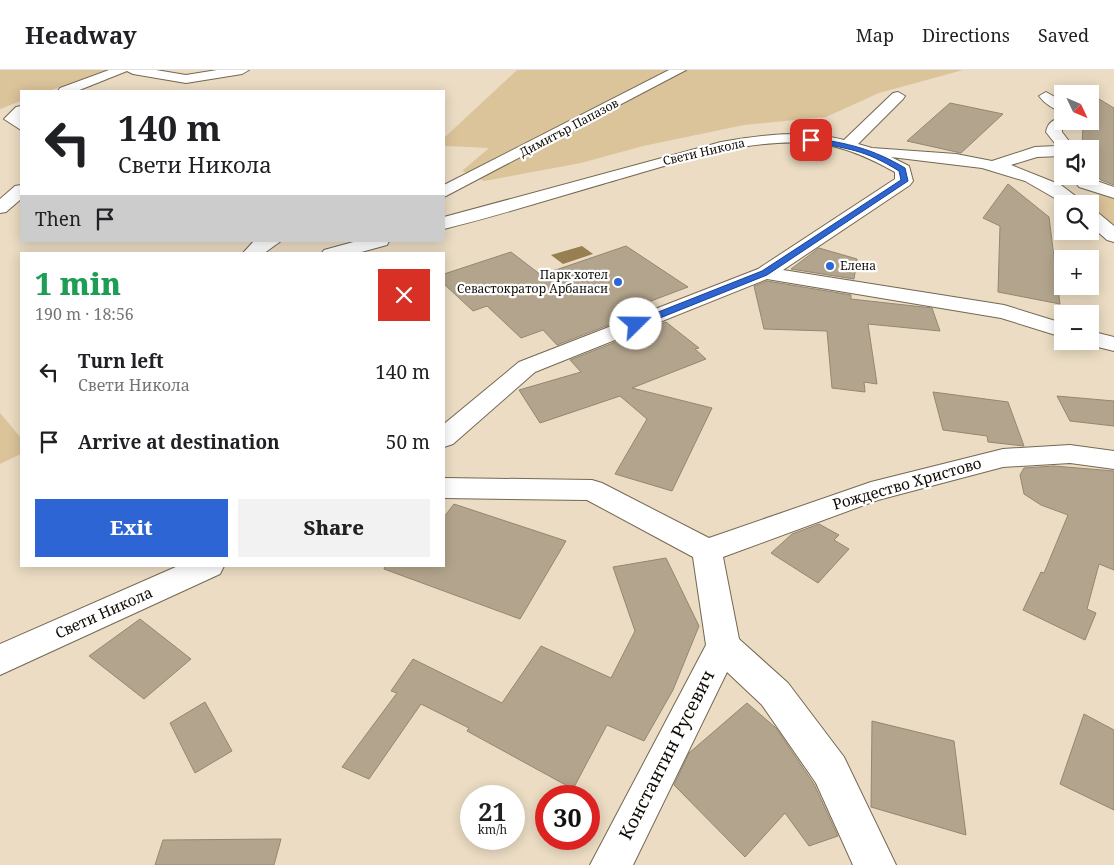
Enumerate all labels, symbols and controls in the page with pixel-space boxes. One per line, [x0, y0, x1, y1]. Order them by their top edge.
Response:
text: Headway [25, 18, 137, 51]
text: Map [856, 23, 894, 47]
text: Directions [922, 23, 1010, 47]
text: Saved [1038, 23, 1089, 47]
north arrow [1054, 85, 1099, 130]
map controls [1054, 85, 1099, 350]
street label: Димитър Папазов [516, 94, 622, 161]
text: 140 m [118, 104, 221, 151]
icon: left [35, 110, 100, 175]
pin [790, 119, 832, 161]
icon: arrive [797, 126, 825, 154]
street label: Свети Никола [661, 134, 747, 169]
button: sound [1054, 140, 1099, 185]
text: Свети Никола [118, 149, 272, 179]
button: search [1054, 195, 1099, 240]
icon: arrive [91, 205, 119, 233]
text: Then [35, 206, 81, 232]
button: + [1054, 250, 1099, 295]
place label: Елена [840, 257, 876, 274]
marker: Елена [824, 260, 836, 272]
text: 1 min [35, 263, 121, 304]
place label: Парк хотел Севастократор Арбанаси [457, 266, 608, 297]
button: close [378, 269, 430, 321]
marker: Парк хотел Севастократор Арбанаси [612, 276, 624, 288]
position arrow [609, 297, 661, 349]
text: 190 m · 18:56 [35, 303, 134, 325]
button: − [1054, 305, 1099, 350]
text: Turn left [78, 348, 164, 374]
icon: left [35, 358, 63, 386]
text: 140 m [375, 359, 430, 385]
text: Свети Никола [78, 374, 190, 396]
icon: arrive [35, 428, 63, 456]
text: Arrive at destination [78, 429, 280, 455]
text: 50 m [386, 429, 430, 455]
street label: Рождество Христово [830, 452, 983, 514]
button: Exit [35, 499, 228, 557]
button: Share [238, 499, 430, 557]
street label: Свети Никола [52, 582, 156, 643]
street label: Константин Русевич [613, 666, 719, 844]
speed limit sign: 30 [535, 785, 600, 850]
text: 21 [478, 794, 507, 828]
text: km/h [478, 821, 507, 838]

